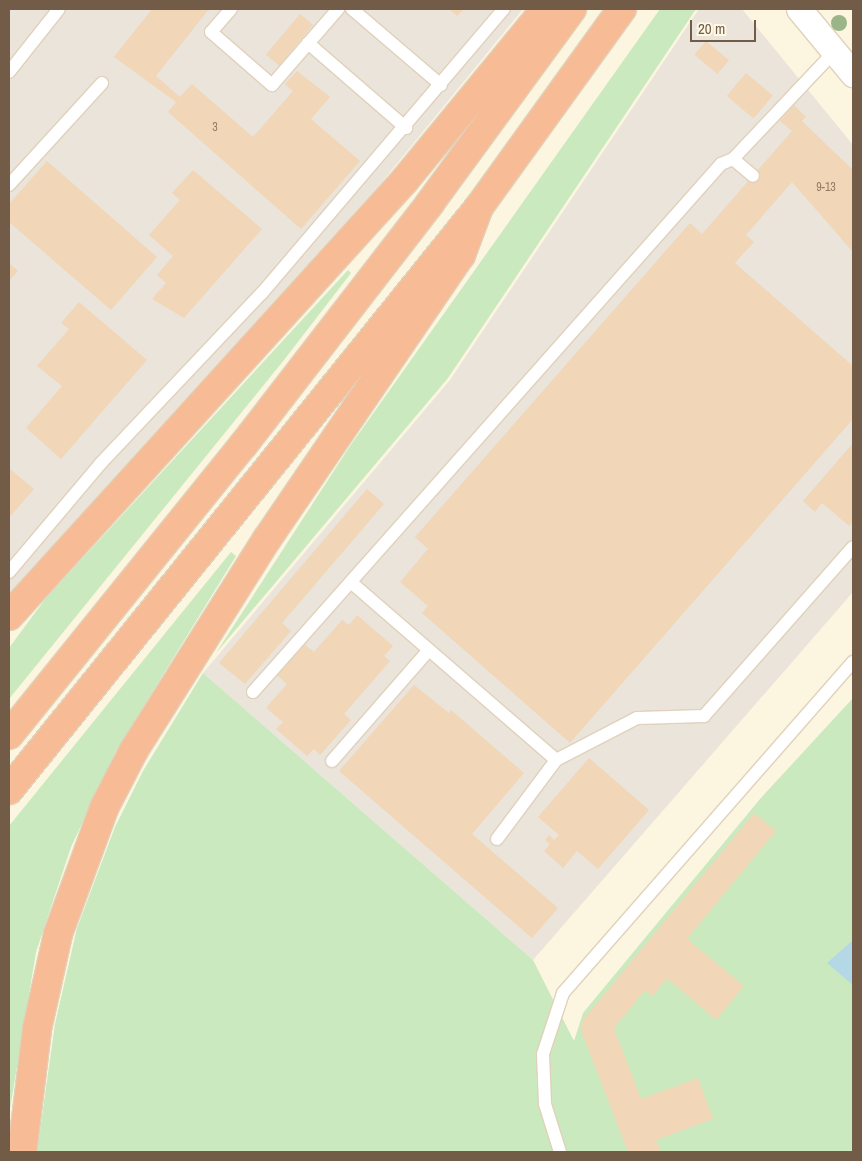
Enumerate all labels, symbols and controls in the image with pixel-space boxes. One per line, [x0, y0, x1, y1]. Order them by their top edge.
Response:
scale bar [692, 10, 758, 42]
text: 20 m [698, 18, 725, 39]
house number: 3 [212, 121, 218, 135]
house number: 9-13 [816, 181, 836, 195]

